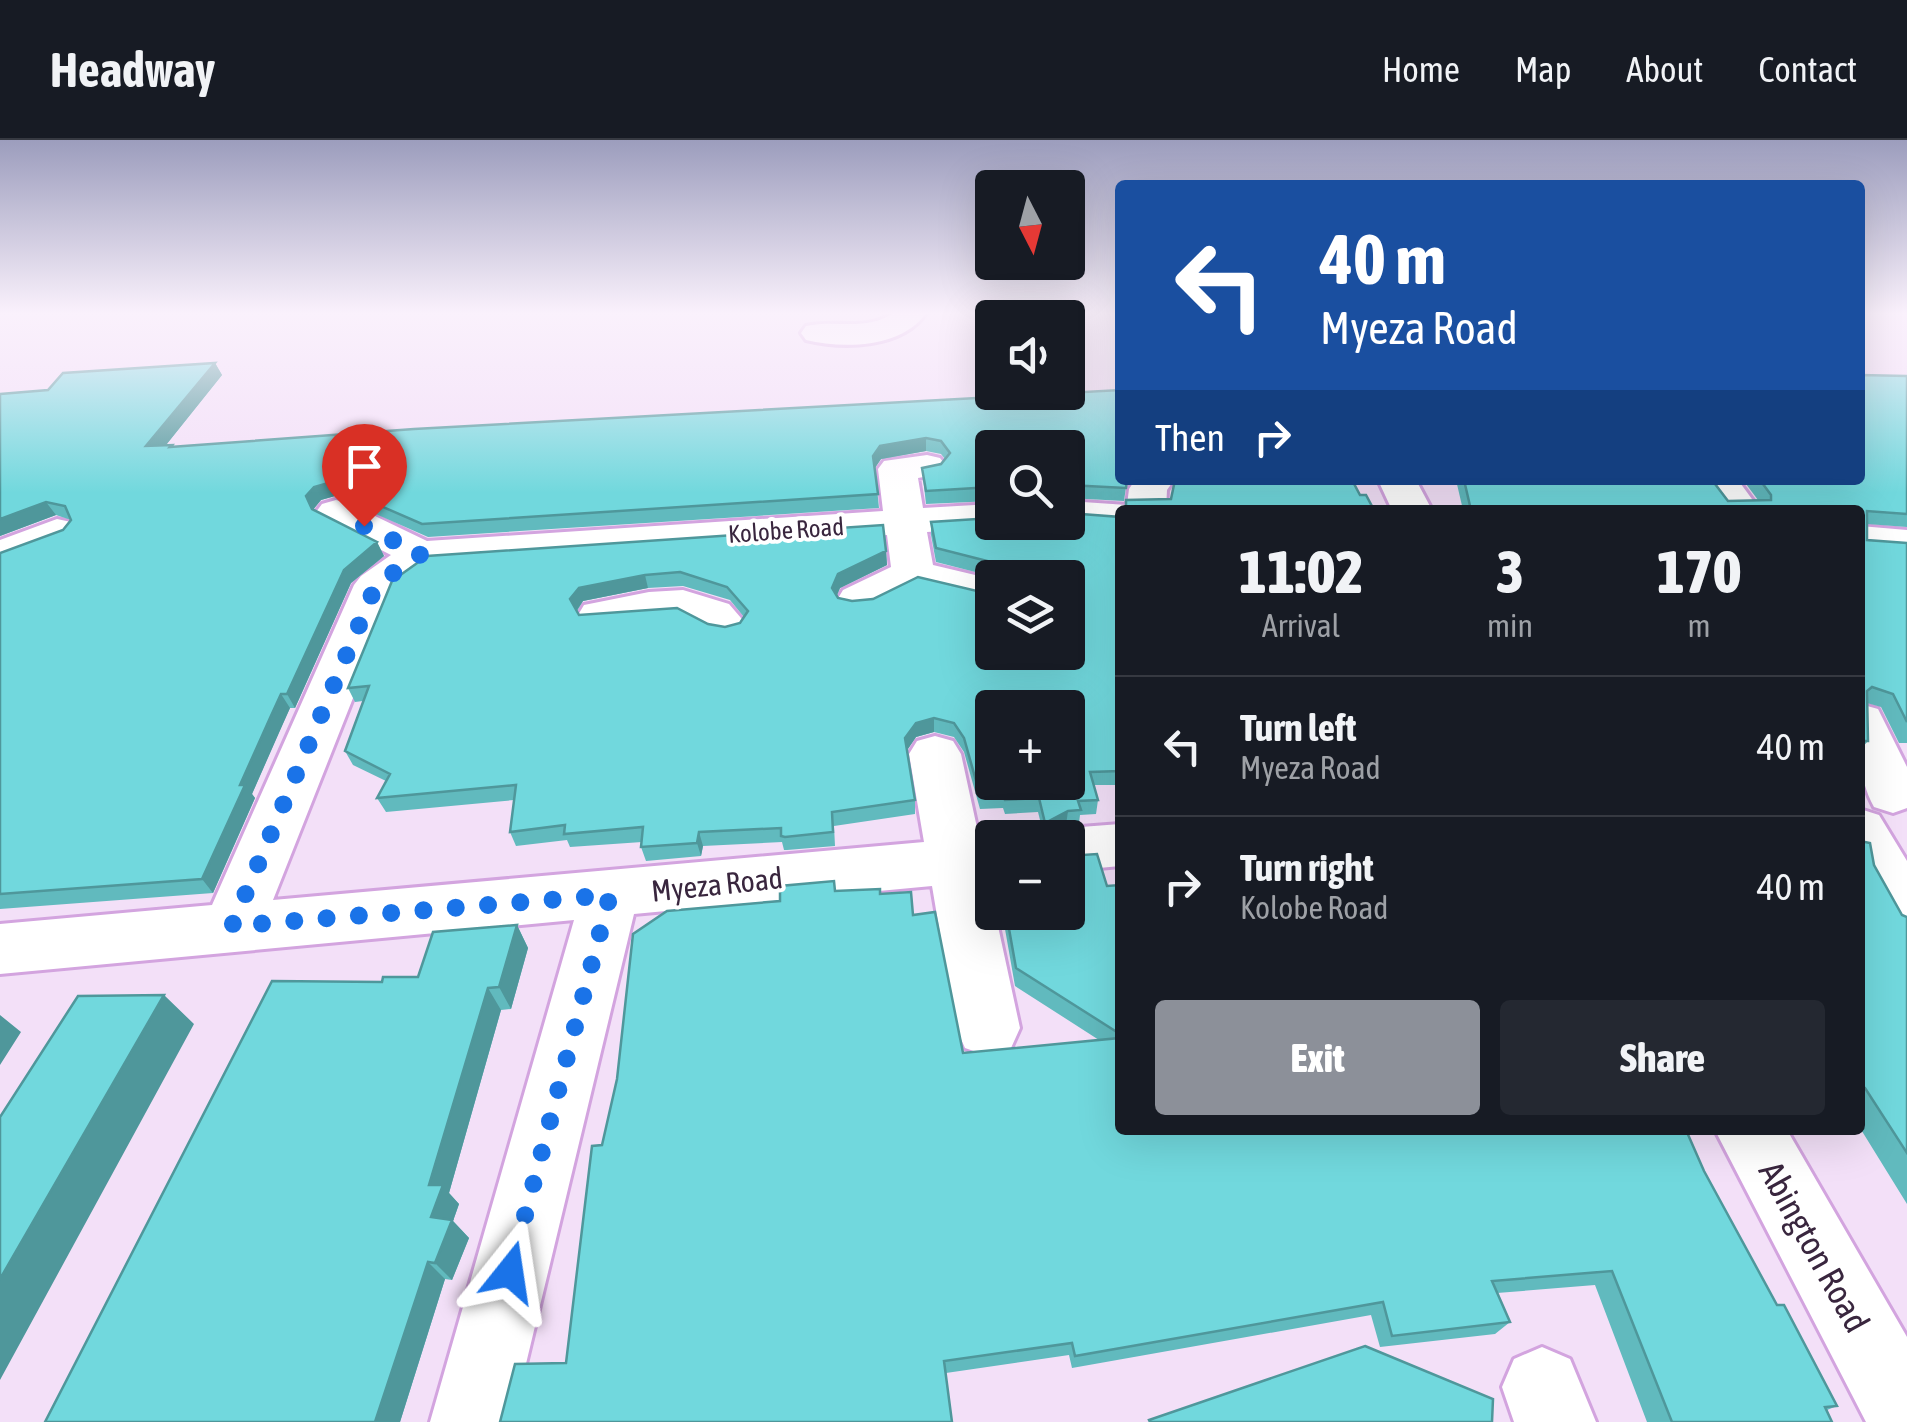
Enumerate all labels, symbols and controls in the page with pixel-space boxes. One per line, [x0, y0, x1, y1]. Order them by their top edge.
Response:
text: Headway [50, 42, 215, 97]
text: Home [1382, 49, 1460, 89]
text: Map [1515, 49, 1571, 89]
text: About [1626, 49, 1703, 89]
text: Contact [1758, 49, 1857, 89]
north arrow [975, 170, 1085, 280]
map controls [975, 170, 1085, 930]
text: 40 m [1320, 219, 1446, 299]
icon: left [1155, 220, 1285, 350]
button: sound [975, 300, 1085, 410]
text: Myeza Road [1320, 302, 1518, 354]
icon: right [1245, 410, 1300, 465]
text: Then [1155, 416, 1225, 459]
pin [322, 424, 407, 527]
button: search [975, 430, 1085, 540]
icon: arrive [337, 439, 392, 494]
street label: Kolobe Road [727, 512, 845, 548]
text: 11:02 [1239, 537, 1363, 606]
text: 3 [1496, 537, 1524, 606]
text: 170 [1657, 537, 1741, 606]
button: layers [975, 560, 1085, 670]
text: Arrival [1262, 607, 1340, 644]
text: min [1487, 607, 1533, 644]
text: m [1687, 607, 1711, 644]
button: + [975, 690, 1085, 800]
text: Turn left [1240, 706, 1356, 749]
icon: left [1155, 719, 1210, 774]
text: 40 m [1757, 725, 1825, 768]
text: Myeza Road [1240, 749, 1381, 786]
button: − [975, 820, 1085, 930]
text: Turn right [1240, 846, 1374, 889]
icon: right [1155, 859, 1210, 914]
street label: Myeza Road [650, 860, 784, 908]
text: 40 m [1757, 865, 1825, 908]
text: Kolobe Road [1240, 889, 1388, 926]
button: Exit [1155, 1000, 1480, 1115]
button: Share [1500, 1000, 1825, 1115]
street label: Abington Road [1752, 1154, 1878, 1339]
position arrow [458, 1220, 562, 1324]

